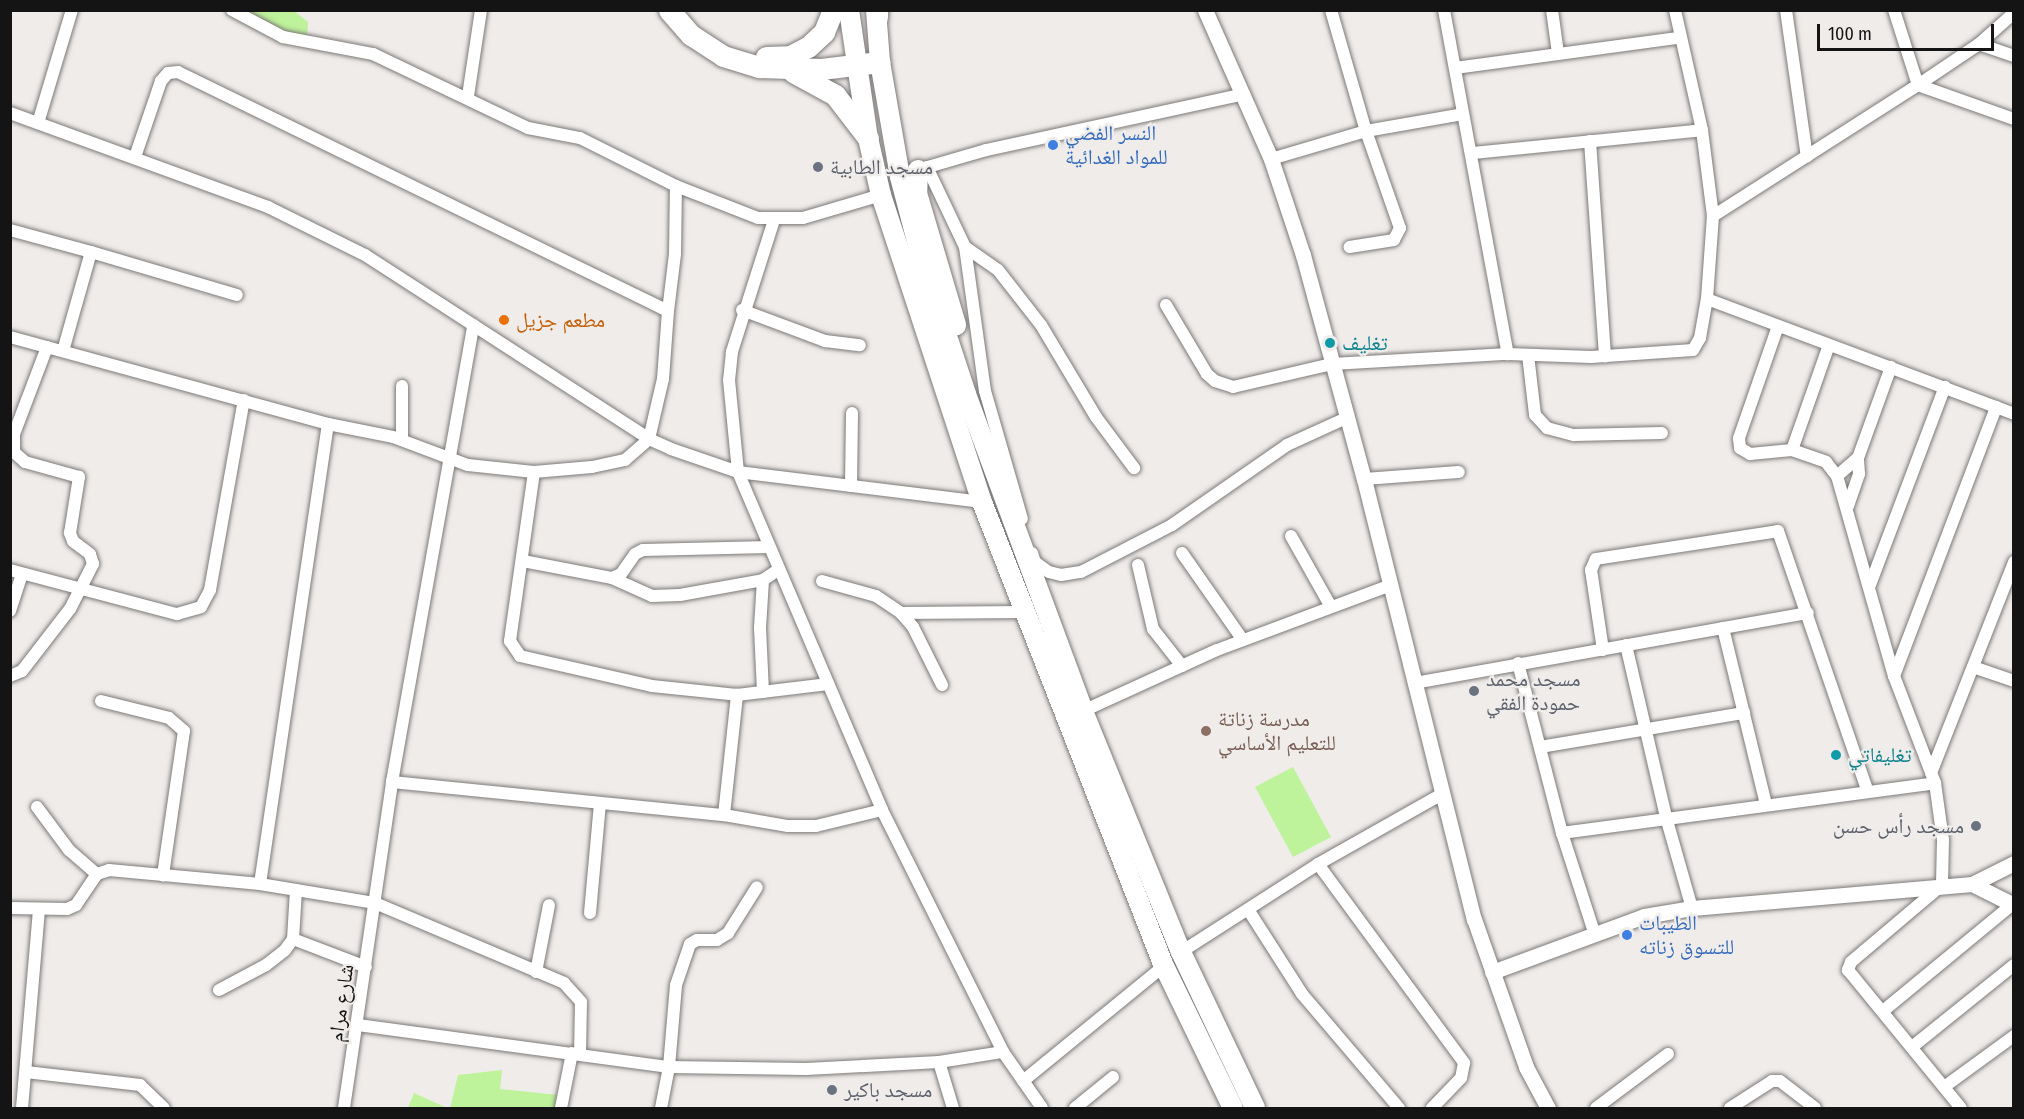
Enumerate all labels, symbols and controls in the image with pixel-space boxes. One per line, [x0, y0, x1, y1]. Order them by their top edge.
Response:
scale bar [1820, 12, 1997, 50]
text: 100 m [1828, 23, 1872, 45]
place label: النسر الفضي للمواد الغدائية [1065, 120, 1168, 170]
marker: النسر الفضي للمواد الغدائية [1046, 138, 1060, 152]
place label: مسجد الطابية [830, 154, 933, 180]
marker: مسجد الطابية [811, 160, 825, 174]
place label: مطعم جزيل [516, 307, 605, 333]
marker: مطعم جزيل [497, 313, 511, 327]
place label: تغليف [1342, 330, 1388, 356]
marker: تغليف [1323, 336, 1337, 350]
place label: مسجد محمد حمودة الفقي [1486, 666, 1581, 716]
marker: مسجد محمد حمودة الفقي [1467, 684, 1481, 698]
place label: مدرسة زناتة للتعليم الأساسي [1218, 706, 1336, 756]
marker: مدرسة زناتة للتعليم الأساسي [1199, 724, 1213, 738]
place label: تغليفاتي [1848, 742, 1912, 768]
marker: تغليفاتي [1829, 748, 1843, 762]
place label: مسجد رأس حسن [1833, 813, 1964, 839]
marker: مسجد رأس حسن [1969, 819, 1983, 833]
place label: الطيبات للتسوق زناته [1639, 910, 1734, 960]
marker: الطيبات للتسوق زناته [1620, 928, 1634, 942]
street label: شارع مرام [323, 963, 359, 1043]
place label: مسجد باكير [844, 1077, 932, 1103]
marker: مسجد باكير [825, 1083, 839, 1097]

